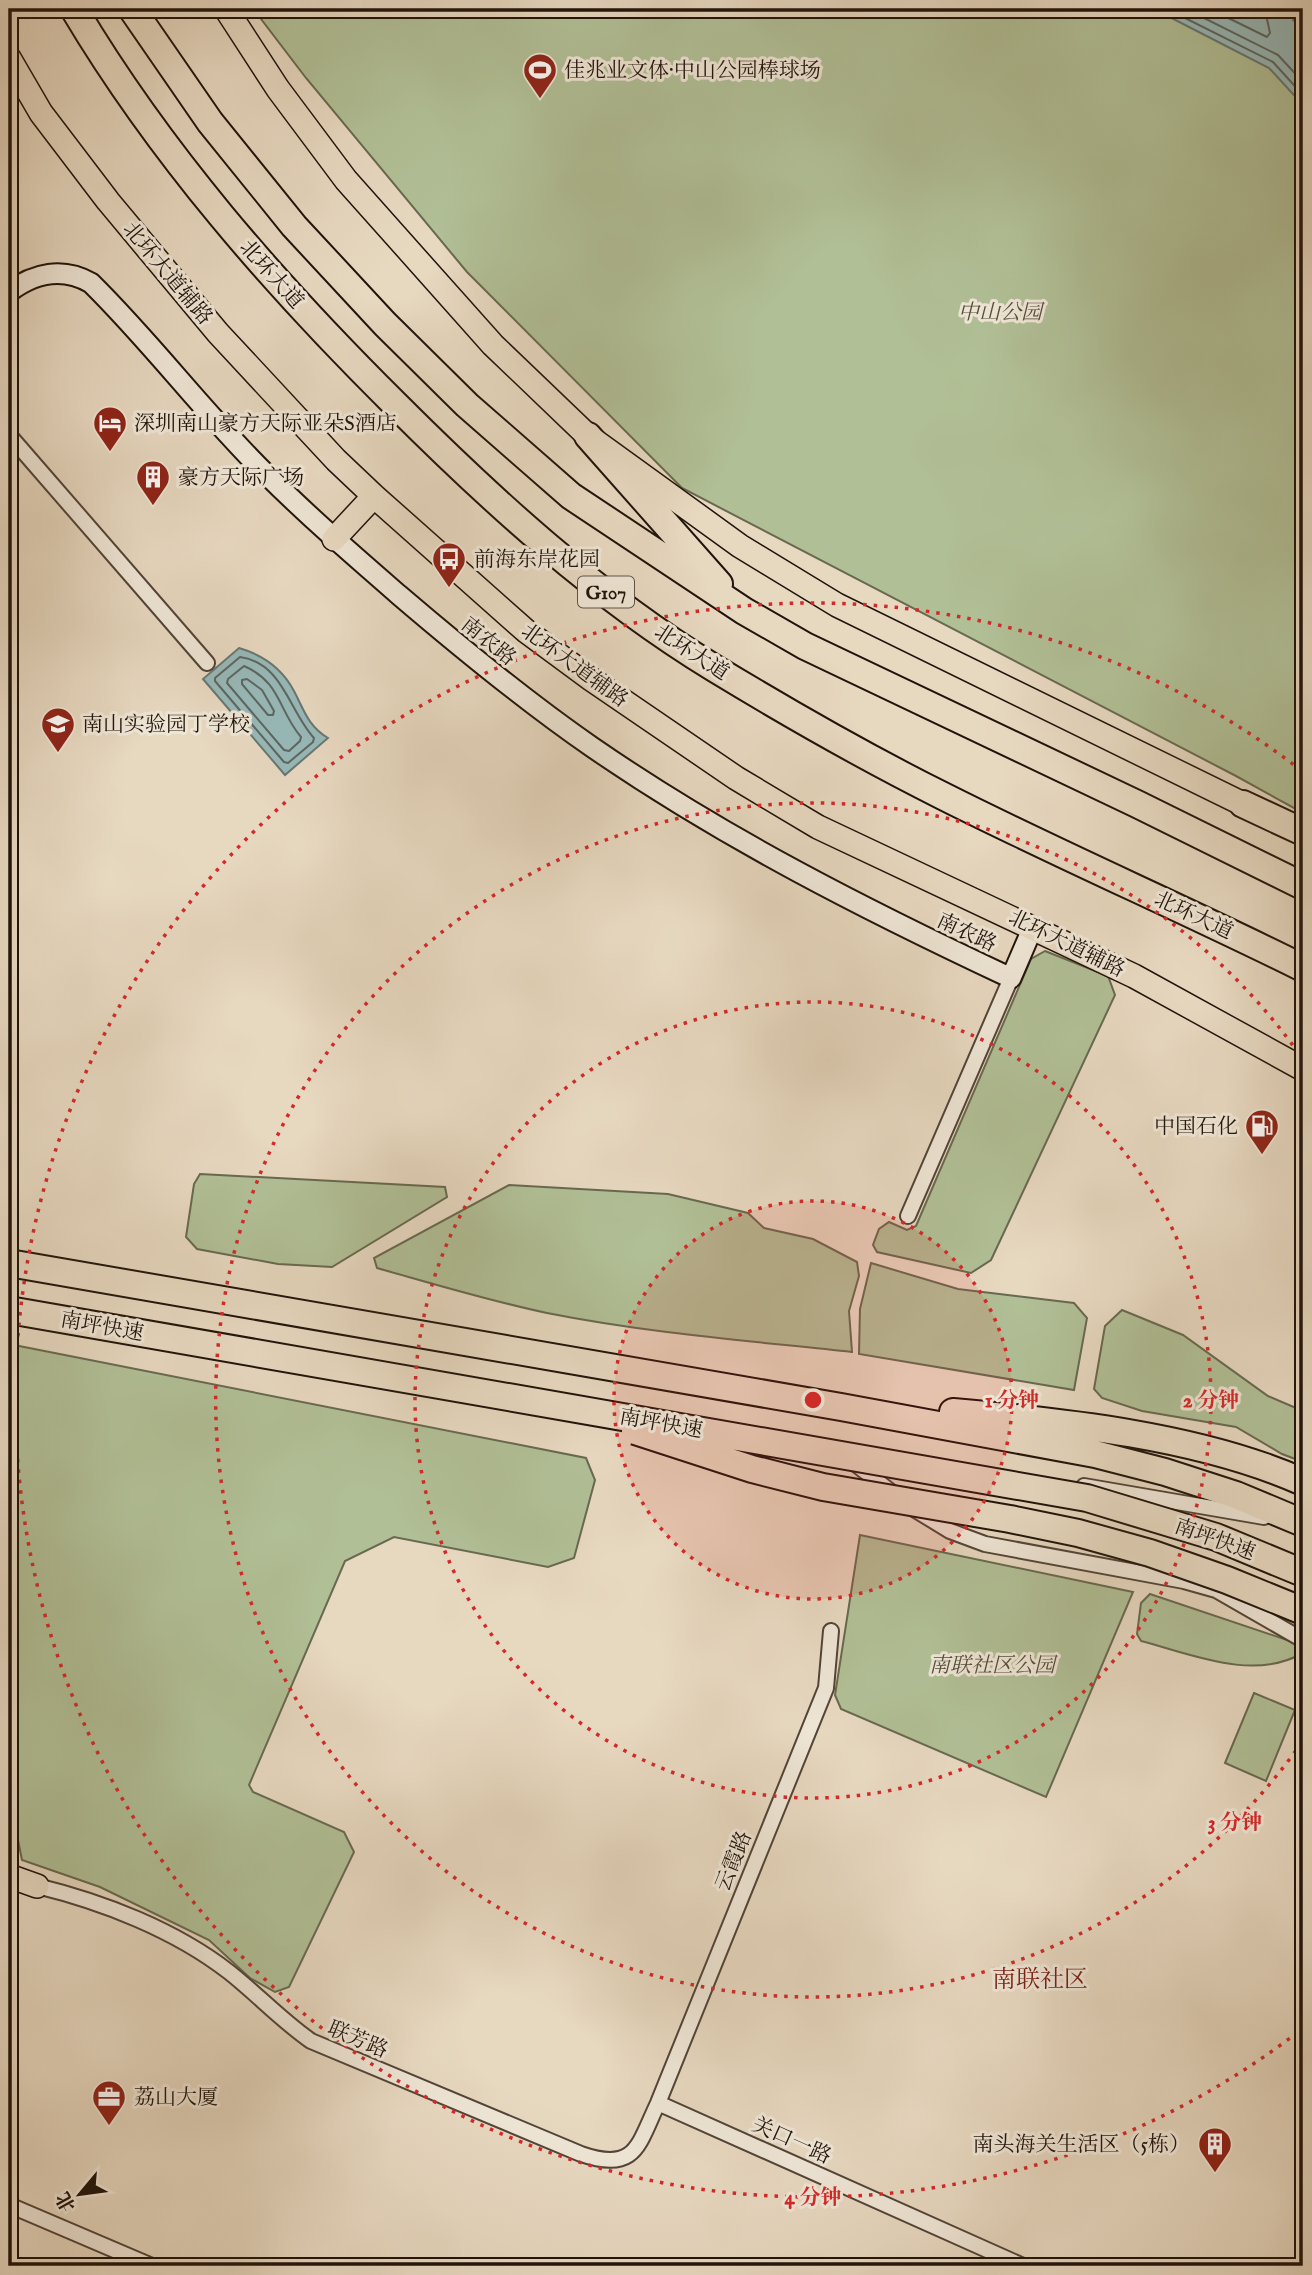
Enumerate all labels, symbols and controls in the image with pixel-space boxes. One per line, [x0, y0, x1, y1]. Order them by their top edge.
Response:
sports icon: 佳兆业文体·中山公园棒球场 [521, 51, 559, 100]
place label: 佳兆业文体·中山公园棒球场 [564, 58, 821, 85]
street label: 北环大道辅路 [116, 217, 218, 331]
street label: 北环大道 [233, 235, 309, 315]
park label: 中山公园 [958, 300, 1045, 327]
hotel icon: 深圳南山豪方天际亚朵S酒店 [91, 404, 129, 453]
place label: 深圳南山豪方天际亚朵S酒店 [134, 411, 397, 438]
building icon: 豪方天际广场 [134, 458, 172, 507]
place label: 豪方天际广场 [178, 465, 304, 492]
bus stop icon: 前海东岸花园 [430, 540, 468, 589]
place label: 前海东岸花园 [474, 547, 600, 574]
road number: G107 [578, 576, 634, 608]
street label: 南农路 [455, 612, 521, 672]
street label: 北环大道辅路 [515, 618, 633, 714]
street label: 北环大道 [649, 619, 734, 687]
school or university icon: 南山实验园丁学校 [39, 705, 77, 754]
place label: 南山实验园丁学校 [82, 712, 250, 739]
street label: 北环大道 [1150, 886, 1237, 946]
street label: 北环大道辅路 [1004, 905, 1129, 984]
street label: 南农路 [932, 908, 1001, 959]
fuel station icon: 中国石化 [1243, 1107, 1281, 1156]
place label: 中国石化 [1154, 1114, 1238, 1141]
street label: 南坪快速 [58, 1307, 145, 1348]
centre of rings [801, 1388, 825, 1412]
text: 1 分钟 [985, 1388, 1039, 1415]
text: 2 分钟 [1183, 1388, 1239, 1415]
street label: 南坪快速 [617, 1404, 704, 1445]
street label: 南坪快速 [1170, 1513, 1259, 1567]
park label: 南联社区公园 [929, 1653, 1058, 1680]
text: 3 分钟 [1208, 1810, 1262, 1837]
street label: 云霞路 [710, 1827, 759, 1896]
district label: 南联社区 [992, 1965, 1088, 1996]
street label: 联芳路 [323, 2016, 392, 2065]
office icon: 荔山大厦 [90, 2078, 128, 2127]
place label: 荔山大厦 [134, 2085, 218, 2112]
street label: 关口一路 [748, 2112, 835, 2171]
building icon: 南头海关生活区（5栋） [1196, 2125, 1234, 2174]
place label: 南头海关生活区（5栋） [972, 2132, 1190, 2159]
north arrow [46, 2160, 116, 2230]
text: 4 分钟 [785, 2185, 841, 2212]
text: 北 [52, 2187, 82, 2215]

